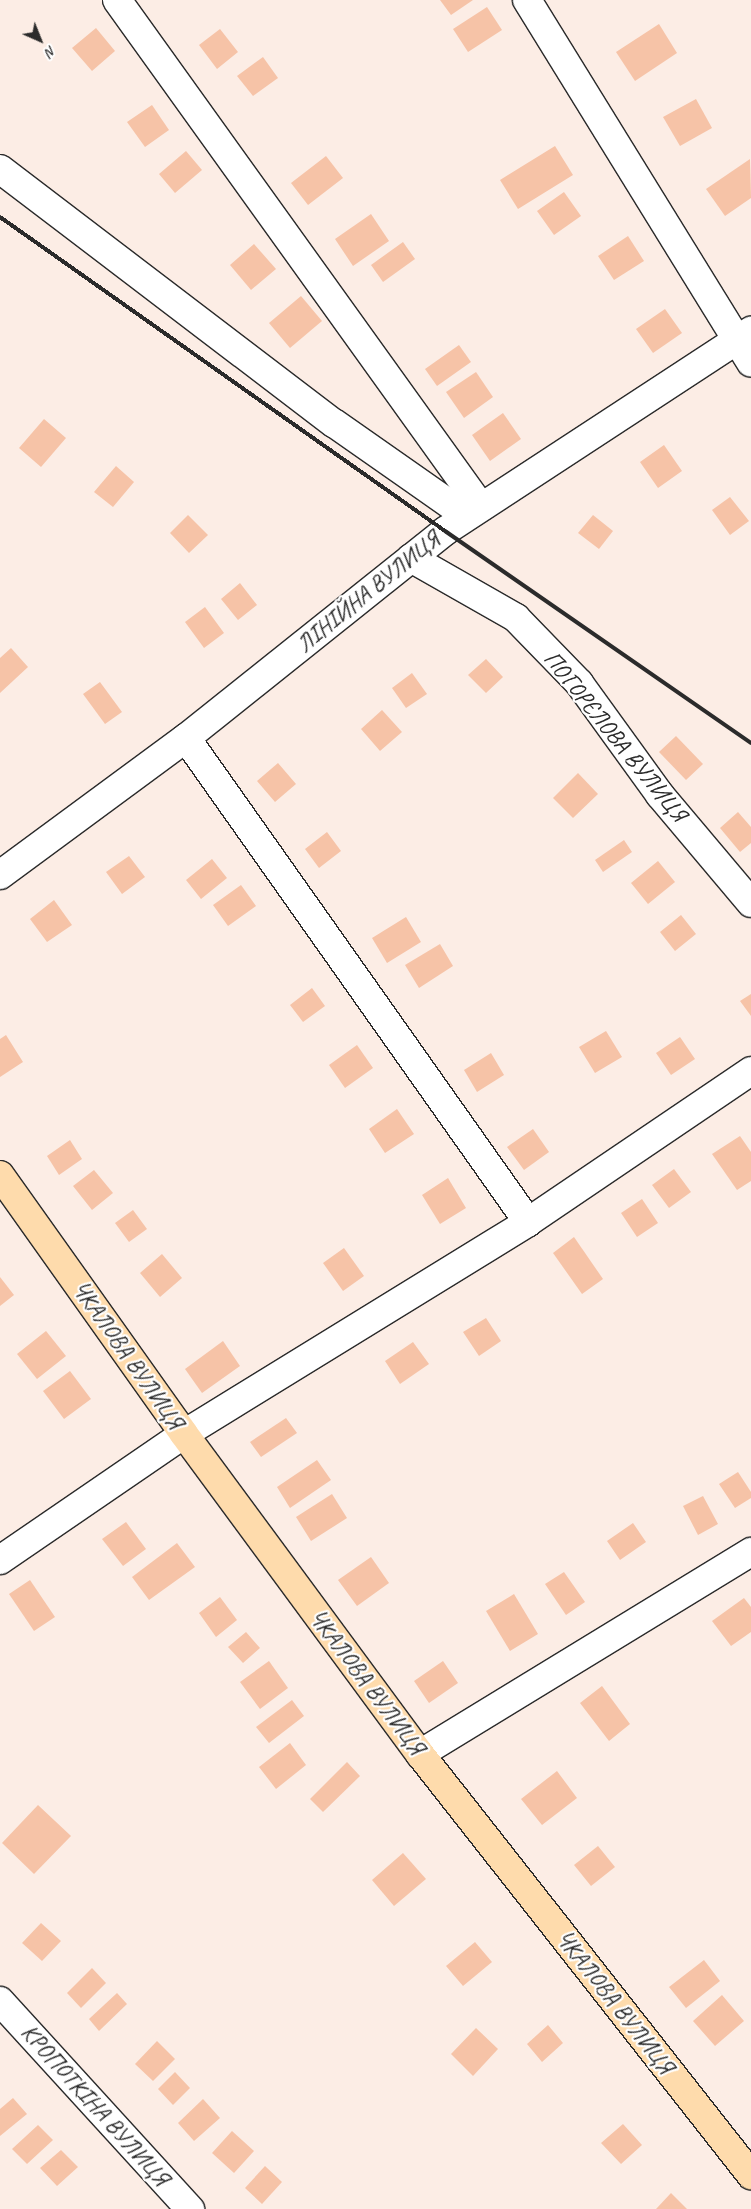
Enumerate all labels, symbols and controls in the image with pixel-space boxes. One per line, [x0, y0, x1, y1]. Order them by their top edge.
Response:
north arrow [15, 15, 65, 65]
text: N [42, 42, 60, 60]
street label: ЛІНІЙНА ВУЛИЦЯ [291, 526, 445, 658]
street label: ПОГОРЄЛОВА ВУЛИЦЯ [538, 646, 692, 826]
street label: ЧКАЛОВА ВУЛИЦЯ [66, 1275, 190, 1435]
street label: ЧКАЛОВА ВУЛИЦЯ [303, 1604, 431, 1760]
street label: ЧКАЛОВА ВУЛИЦЯ [550, 1925, 680, 2079]
street label: КРОПОТКІНА ВУЛИЦЯ [15, 2019, 175, 2191]

